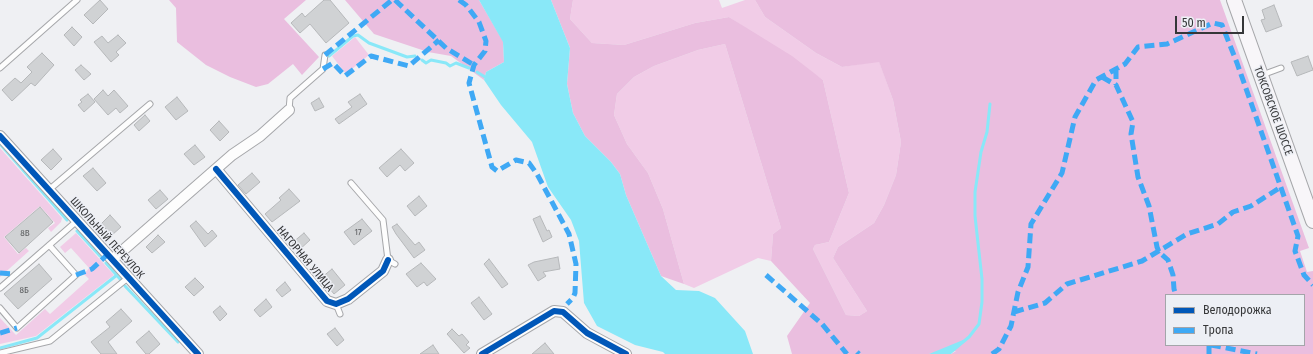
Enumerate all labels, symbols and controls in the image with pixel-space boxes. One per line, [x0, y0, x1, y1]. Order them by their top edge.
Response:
scale bar [1177, 8, 1246, 34]
text: 50 m [1182, 16, 1206, 30]
street label: ТОКСОВСКОЕ ШОССЕ [1251, 65, 1295, 157]
street label: ШКОЛЬНЫЙ ПЕРЕУЛОК [67, 195, 147, 281]
street label: НАГОРНАЯ УЛИЦА [274, 224, 336, 294]
house number: 17 [354, 227, 362, 237]
house number: 8В [20, 228, 30, 238]
house number: 8Б [19, 285, 29, 295]
legend [1165, 294, 1305, 346]
text: Велодорожка [1203, 303, 1272, 317]
text: Тропа [1203, 323, 1234, 337]

